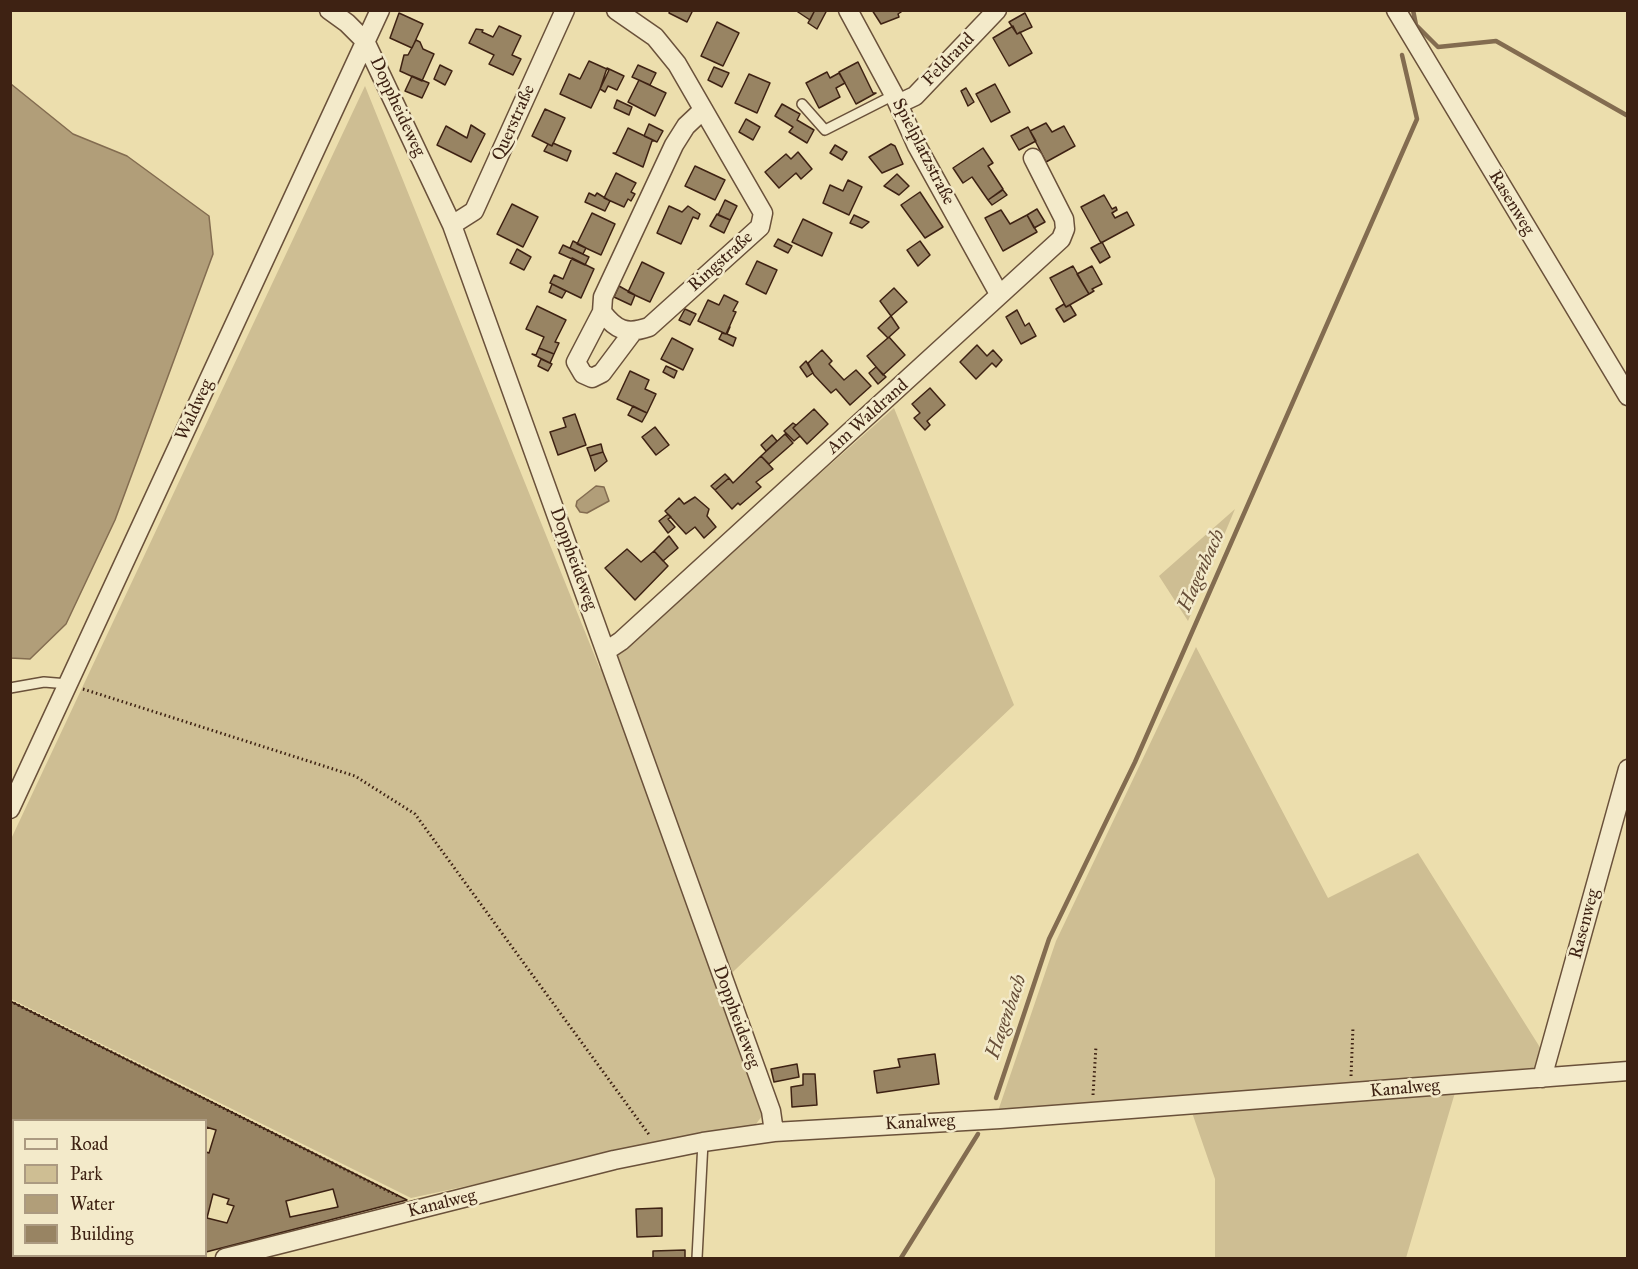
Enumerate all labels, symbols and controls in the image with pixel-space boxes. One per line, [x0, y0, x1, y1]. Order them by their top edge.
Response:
street label: Feldrand [918, 29, 980, 91]
street label: Doppheideweg [364, 54, 430, 160]
street label: Querstraße [488, 82, 540, 164]
street label: Spielplatzstraße [887, 95, 959, 209]
street label: Rasenweg [1483, 167, 1539, 239]
street label: Ringstraße [684, 227, 758, 297]
street label: Am Waldrand [823, 375, 913, 459]
street label: Waldweg [171, 376, 219, 444]
street label: Doppheideweg [544, 505, 602, 613]
water label: Hagenbach [1173, 526, 1231, 616]
street label: Rasenweg [1565, 887, 1605, 961]
street label: Doppheideweg [707, 963, 765, 1071]
water label: Hagenbach [981, 972, 1033, 1062]
street label: Kanalweg [1369, 1075, 1441, 1103]
street label: Kanalweg [885, 1110, 955, 1136]
legend [12, 1119, 207, 1257]
text: Road [70, 1133, 108, 1155]
text: Park [70, 1163, 103, 1185]
street label: Kanalweg [405, 1185, 479, 1223]
text: Water [70, 1193, 114, 1215]
text: Building [70, 1223, 133, 1245]

